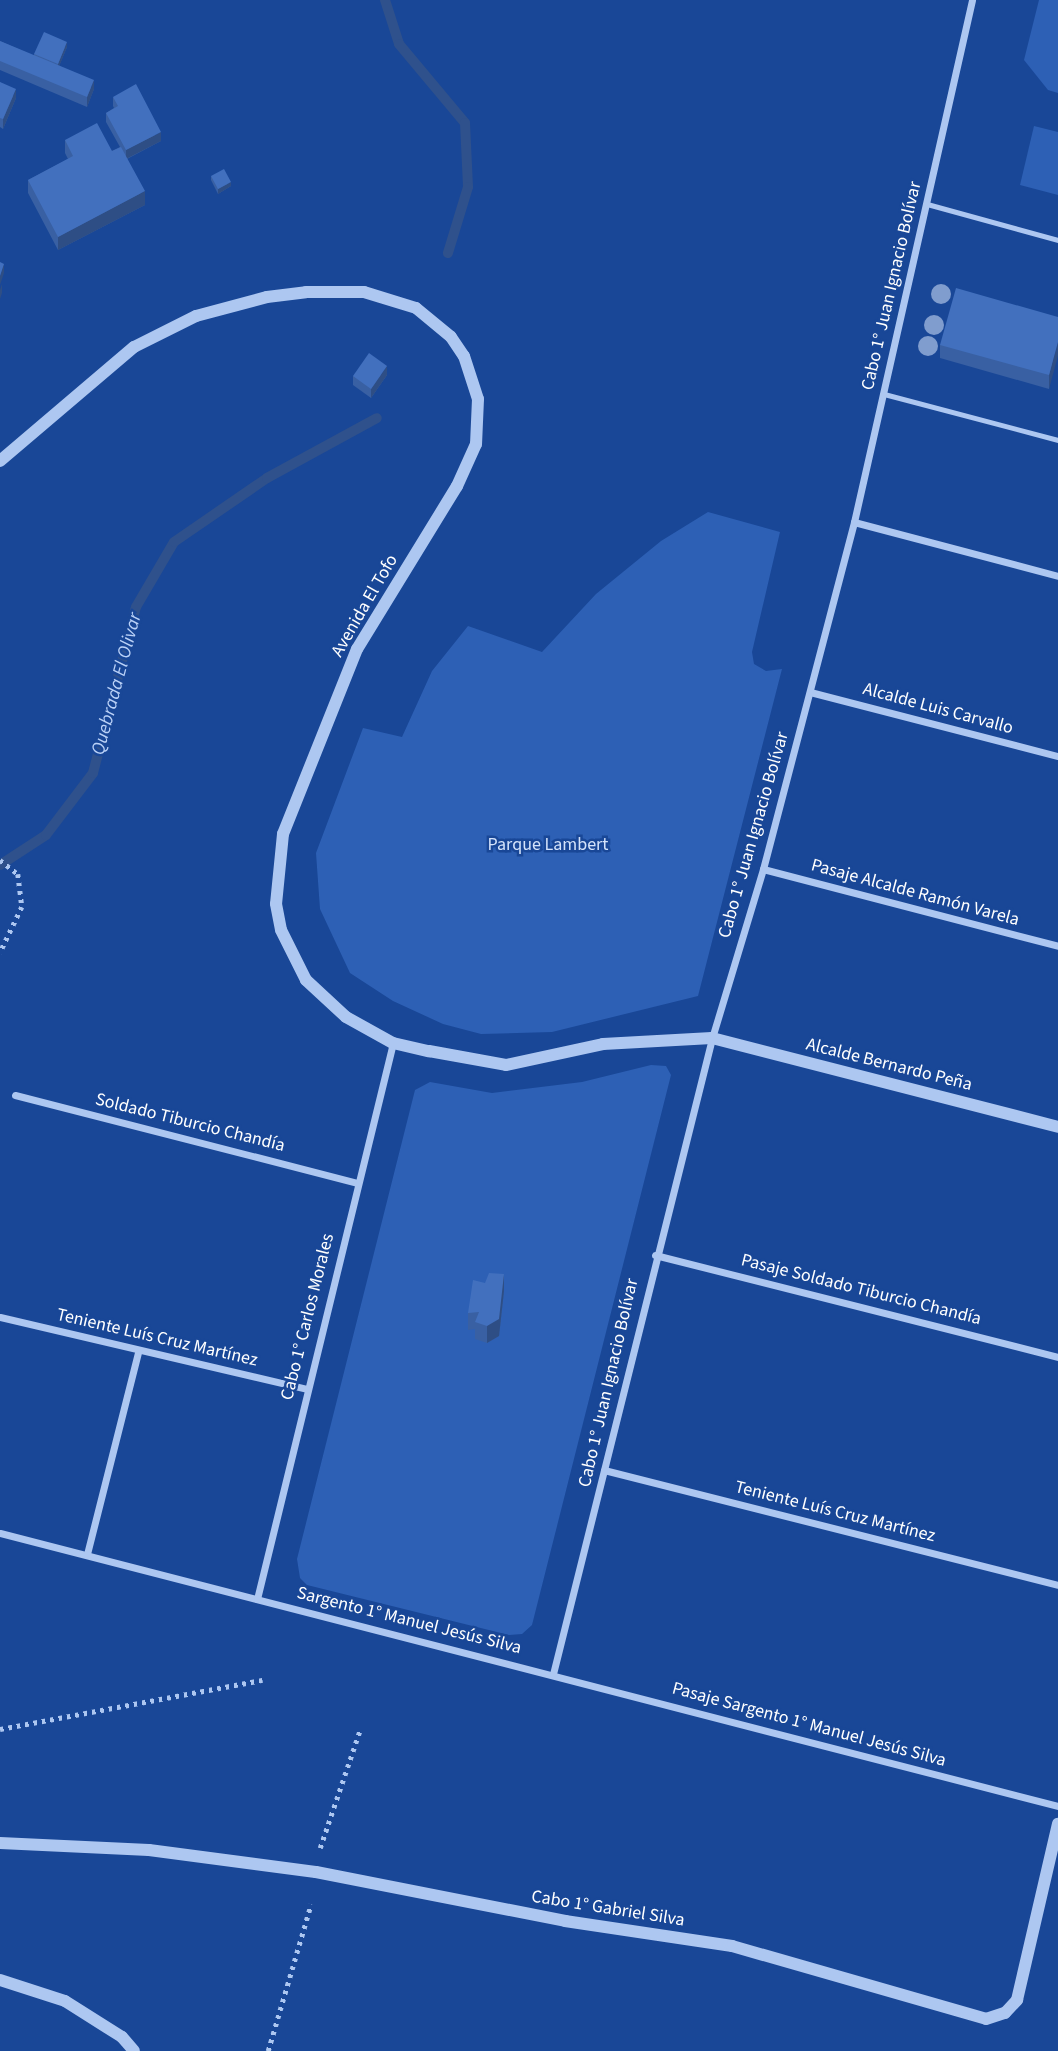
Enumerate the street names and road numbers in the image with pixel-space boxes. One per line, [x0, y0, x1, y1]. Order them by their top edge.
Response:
street label: Cabo 1° Juan Ignacio Bolívar [857, 180, 927, 392]
street label: Avenida El Tofo [327, 551, 403, 661]
street label: Alcalde Luis Carvallo [861, 679, 1015, 739]
street label: Cabo 1° Juan Ignacio Bolívar [714, 729, 794, 941]
street label: Pasaje Alcalde Ramón Varela [809, 855, 1021, 931]
street label: Alcalde Bernardo Peña [804, 1034, 974, 1096]
street label: Soldado Tiburcio Chandía [93, 1089, 287, 1157]
street label: Cabo 1° Carlos Morales [277, 1231, 339, 1403]
street label: Pasaje Soldado Tiburcio Chandía [739, 1250, 983, 1330]
street label: Cabo 1° Juan Ignacio Bolívar [574, 1277, 644, 1489]
street label: Teniente Luís Cruz Martínez [54, 1304, 260, 1372]
street label: Teniente Luís Cruz Martínez [733, 1477, 937, 1547]
street label: Sargento 1° Manuel Jesús Silva [294, 1583, 524, 1659]
street label: Pasaje Sargento 1° Manuel Jesús Silva [670, 1678, 948, 1772]
street label: Cabo 1° Gabriel Silva [530, 1886, 686, 1932]

